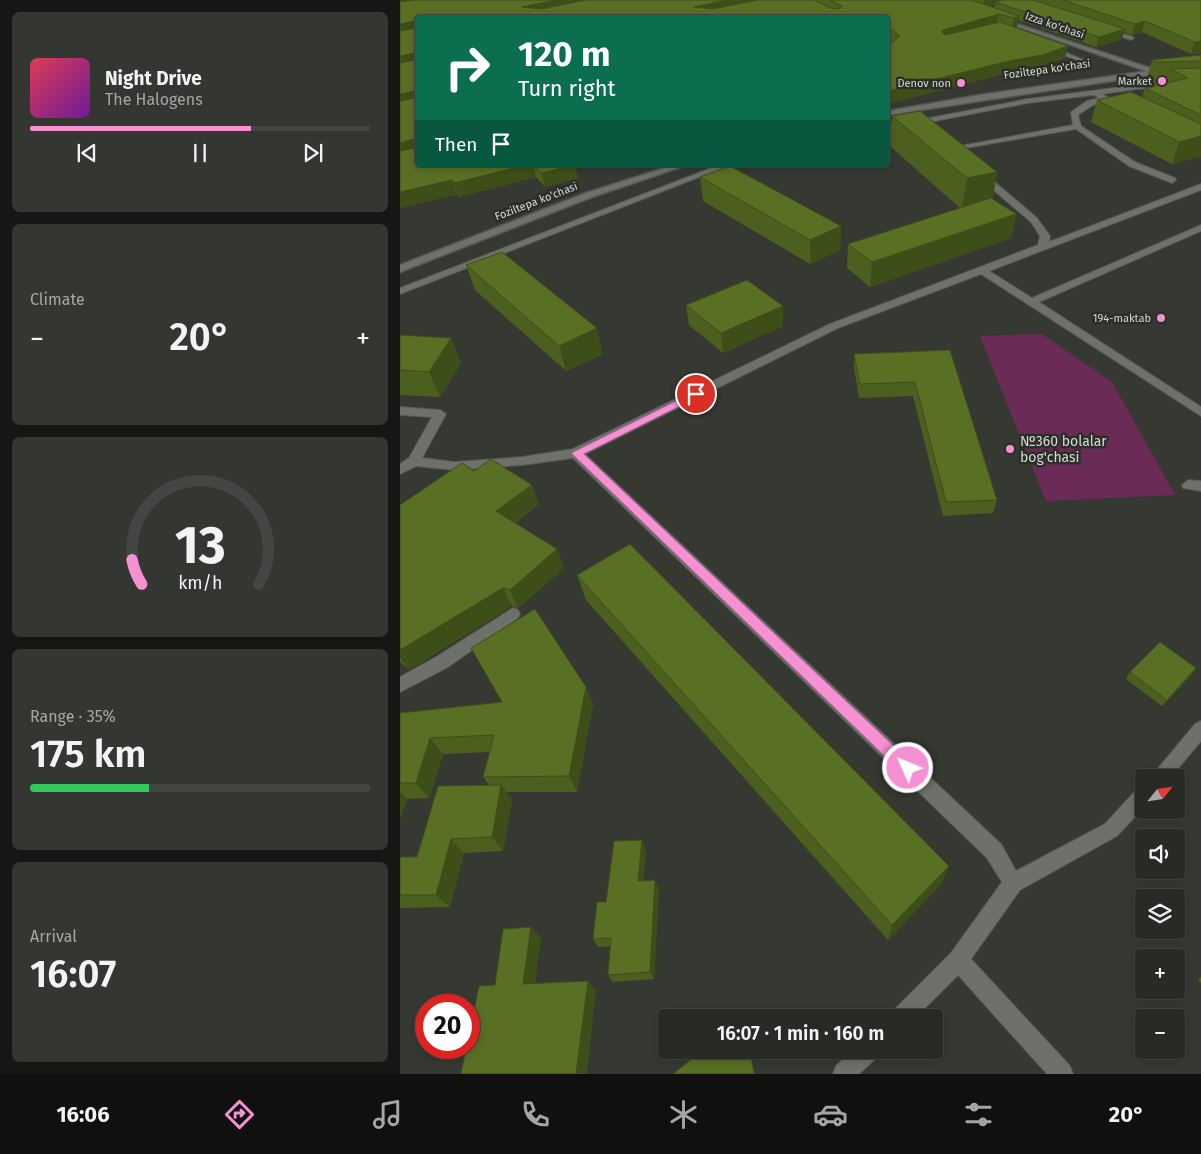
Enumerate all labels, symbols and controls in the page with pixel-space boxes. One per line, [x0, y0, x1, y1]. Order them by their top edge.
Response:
street label: Izza ko'chasi [1024, 9, 1086, 42]
text: 120 m [518, 33, 611, 75]
icon: right [435, 35, 500, 100]
street label: Foziltepa ko'chasi [1003, 57, 1091, 82]
text: Night Drive [105, 67, 202, 90]
text: Turn right [518, 75, 615, 102]
place label: Market [1118, 75, 1152, 88]
marker: Market [1156, 75, 1168, 87]
place label: Denov non [897, 77, 951, 90]
marker: Denov non [955, 77, 967, 89]
text: The Halogens [105, 90, 203, 109]
icon: arrive [487, 130, 515, 158]
text: Then [435, 133, 477, 156]
icon: previous [73, 139, 101, 167]
icon: pause [186, 139, 214, 167]
icon: next [299, 139, 327, 167]
street label: Foziltepa ko'chasi [493, 180, 579, 223]
text: Climate [30, 290, 85, 309]
place label: 194-maktab [1093, 312, 1151, 325]
marker: 194-maktab [1155, 312, 1167, 324]
text: 20° [169, 314, 231, 360]
text: − [30, 322, 44, 355]
text: + [356, 322, 370, 355]
pin [675, 373, 717, 415]
icon: arrive [682, 380, 710, 408]
place label: №360 bolalar bog'chasi [1020, 433, 1107, 466]
marker: №360 bolalar bog'chasi [1004, 443, 1016, 455]
text: 13 [174, 514, 226, 577]
text: km/h [178, 572, 222, 594]
text: Range · 35% [30, 707, 116, 726]
text: 175 km [30, 731, 147, 777]
position arrow [881, 741, 933, 793]
north arrow [1135, 769, 1185, 819]
map controls [1135, 769, 1185, 1059]
button: sound [1135, 829, 1185, 879]
button: layers [1135, 889, 1185, 939]
text: Arrival [30, 927, 77, 946]
button: + [1135, 949, 1185, 999]
text: 16:07 [30, 951, 116, 997]
speed limit sign: 20 [415, 994, 480, 1059]
button: − [1135, 1009, 1185, 1059]
text: 16:07 · 1 min · 160 m [717, 1022, 884, 1045]
icon: directions [222, 1097, 257, 1132]
icon: music [370, 1097, 405, 1132]
icon: phone [518, 1097, 553, 1132]
icon: climate [666, 1097, 701, 1132]
icon: car [813, 1097, 848, 1132]
icon: filters [961, 1097, 996, 1132]
text: 16:06 [56, 1101, 110, 1128]
text: 20° [1109, 1101, 1145, 1128]

